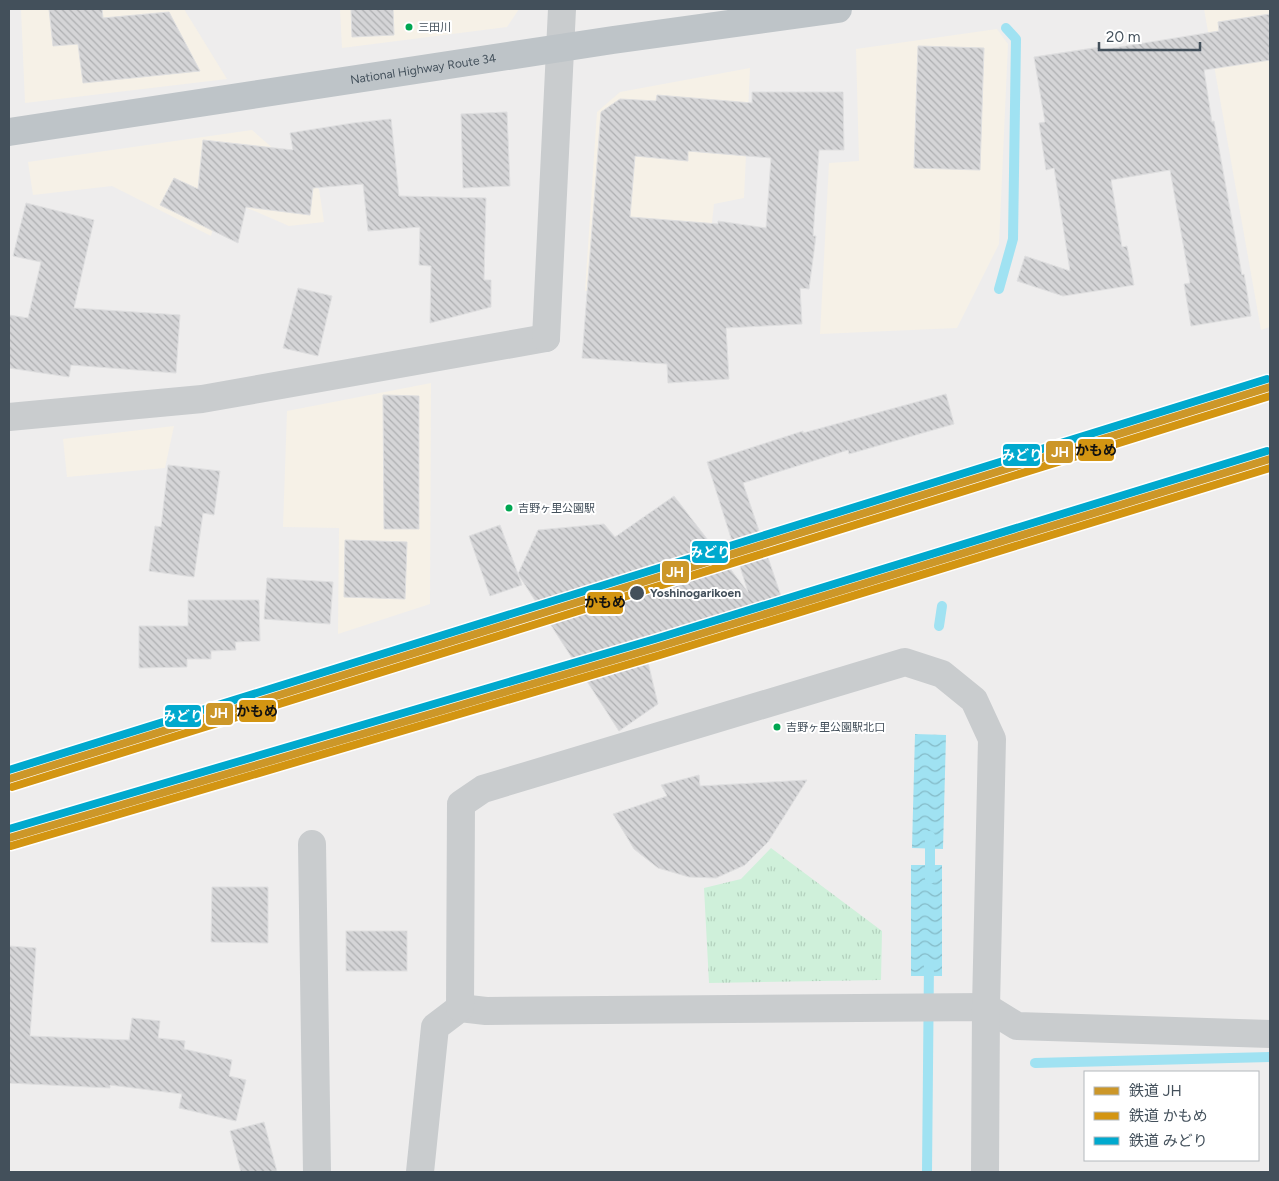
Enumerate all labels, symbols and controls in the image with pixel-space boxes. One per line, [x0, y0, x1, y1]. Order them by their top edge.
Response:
scale bar [1099, 20, 1200, 52]
place label: 三田川 [418, 21, 451, 34]
marker: 三田川 [404, 22, 414, 32]
text: 20 m [1106, 28, 1140, 46]
street label: National Highway Route 34 [349, 51, 498, 87]
line badge: かもめ [1077, 438, 1115, 462]
line badge: JH [1045, 440, 1074, 464]
text: かもめ [1075, 442, 1117, 459]
line badge: みどり [1002, 443, 1041, 467]
text: JH [1051, 444, 1069, 461]
text: みどり [1001, 447, 1043, 464]
place label: 吉野ヶ里公園駅 [518, 502, 595, 515]
marker: 吉野ヶ里公園駅 [504, 503, 514, 513]
line badge: みどり [691, 540, 729, 564]
text: みどり [689, 544, 731, 561]
line badge: JH [661, 560, 690, 584]
text: JH [666, 564, 684, 581]
marker: Yoshinogarikoen [628, 584, 646, 602]
place label: Yoshinogarikoen [650, 586, 741, 600]
line badge: かもめ [586, 591, 624, 615]
text: かもめ [584, 594, 626, 611]
line badge: かもめ [238, 699, 277, 723]
line badge: JH [205, 702, 234, 726]
text: かもめ [236, 703, 278, 720]
line badge: みどり [164, 704, 202, 728]
text: JH [210, 705, 228, 722]
text: みどり [162, 708, 204, 725]
place label: 吉野ヶ里公園駅北口 [786, 721, 885, 734]
marker: 吉野ヶ里公園駅北口 [772, 722, 782, 732]
legend [1084, 1071, 1259, 1161]
text: 鉄道 JH [1129, 1082, 1182, 1100]
text: 鉄道 かもめ [1129, 1107, 1208, 1125]
text: 鉄道 みどり [1129, 1132, 1208, 1150]

